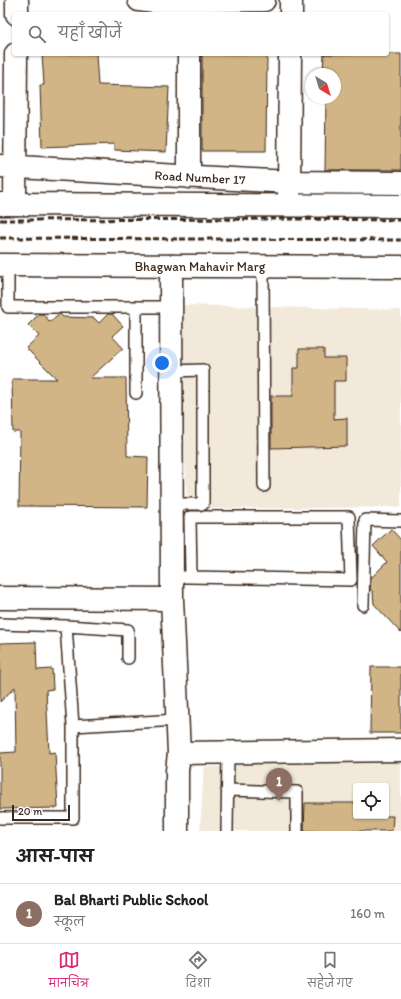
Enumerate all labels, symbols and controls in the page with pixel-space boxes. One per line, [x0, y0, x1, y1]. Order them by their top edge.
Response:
search box [12, 12, 389, 56]
icon: search [26, 23, 48, 45]
text: यहाँ खोजें [58, 24, 122, 42]
north arrow [305, 68, 341, 104]
street label: Road Number 17 [154, 168, 246, 187]
street label: Bhagwan Mahavir Marg [135, 259, 266, 274]
your location [152, 353, 172, 373]
pin: 1 [266, 768, 292, 801]
map controls [353, 783, 389, 819]
button: locate [353, 783, 389, 819]
scale bar [12, 803, 70, 822]
text: 20 m [18, 805, 42, 818]
text: आस-पास [16, 846, 94, 866]
text: Bal Bharti Public School [54, 891, 208, 909]
text: 1 [26, 906, 32, 921]
text: 160 m [350, 906, 385, 921]
text: स्कूल [54, 914, 85, 929]
tab: मानचित्र [48, 949, 89, 995]
tab: दिशा [186, 949, 210, 995]
tab: सहेजे गए [307, 949, 353, 995]

